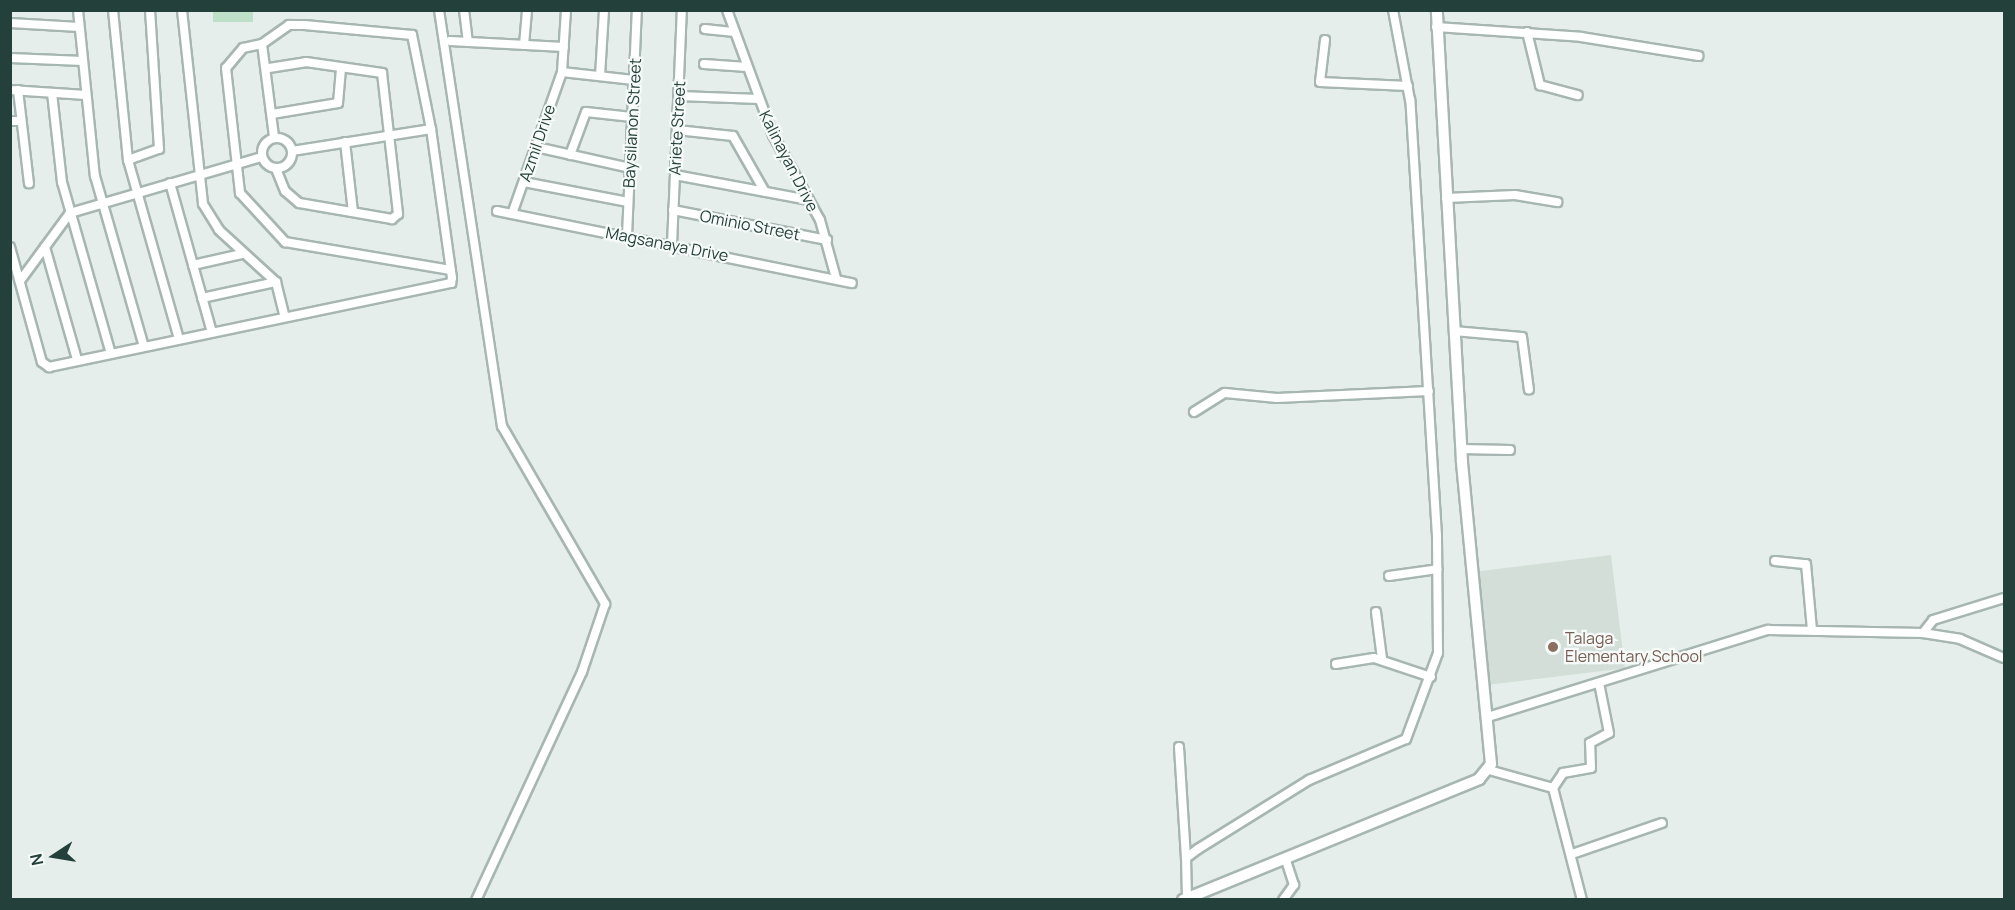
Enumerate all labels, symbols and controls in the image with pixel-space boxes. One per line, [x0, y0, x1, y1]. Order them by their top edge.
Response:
street label: Baysilanon Street [619, 58, 645, 188]
street label: Ariete Street [665, 80, 689, 176]
street label: Azmil Drive [515, 102, 559, 184]
street label: Kalinayan Drive [755, 107, 823, 215]
street label: Ominio Street [698, 206, 802, 244]
street label: Magsanaya Drive [604, 223, 730, 265]
place label: Talaga Elementary School [1565, 628, 1703, 666]
marker: Talaga Elementary School [1546, 640, 1560, 654]
north arrow [24, 826, 84, 886]
text: N [24, 852, 48, 868]

